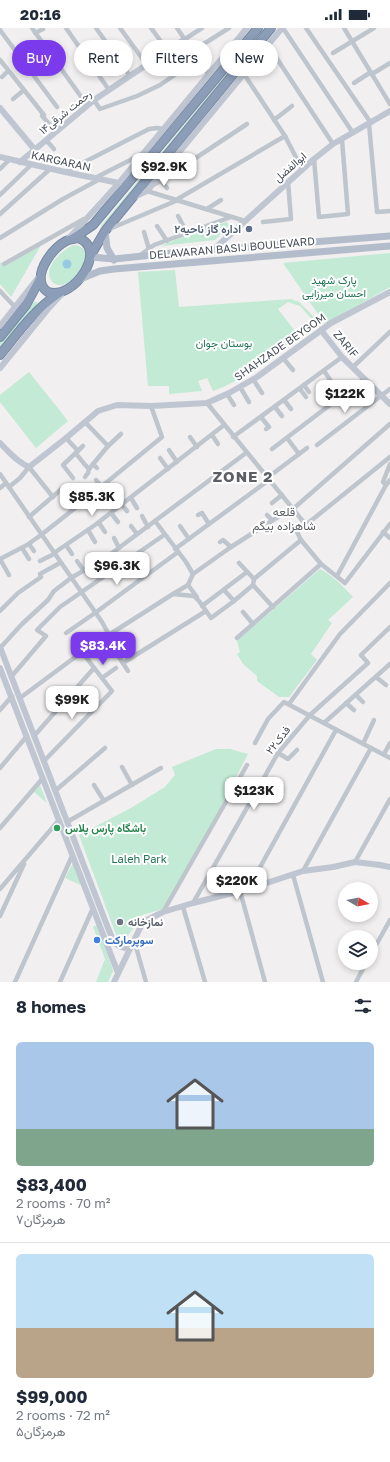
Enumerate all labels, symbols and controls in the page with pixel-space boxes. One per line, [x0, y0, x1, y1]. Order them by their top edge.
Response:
text: 20:16 [20, 5, 61, 23]
chip: Buy [12, 40, 66, 76]
chip: Rent [74, 40, 133, 76]
chip: Filters [141, 40, 212, 76]
chip: New [220, 40, 278, 76]
street label: ۱۴رحمت شرقی [36, 86, 94, 137]
street label: KARGARAN [30, 148, 92, 173]
street label: ابوالفضل [271, 149, 309, 185]
pin: $92.9K [131, 153, 197, 187]
text: $92.9K [141, 158, 187, 174]
place label: اداره گاز ناحیه۲ [174, 222, 241, 236]
marker: اداره گاز ناحیه۲ [244, 224, 254, 234]
street label: DELAVARAN BASIJ BOULEVARD [149, 234, 316, 261]
park label: پارک شهید احسان میرزایی [302, 273, 366, 300]
street label: SHAHZADE BEYGOM [232, 310, 328, 383]
street label: ZARIF [331, 327, 362, 360]
park label: بوستان جوان [196, 336, 252, 350]
pin: $122K [317, 380, 373, 414]
text: $122K [325, 385, 365, 401]
district label: ZONE 2 [213, 467, 273, 485]
pin: $85.3K [59, 483, 125, 517]
text: $85.3K [69, 488, 115, 504]
district label: قلعه شاهزاده بیگم [252, 504, 316, 534]
pin: $96.3K [84, 552, 150, 586]
text: $96.3K [94, 557, 140, 573]
pin: $83.4K [70, 632, 136, 666]
text: $83.4K [80, 637, 126, 653]
pin: $99K [48, 686, 96, 720]
text: $99K [55, 691, 89, 707]
street label: فدک۲۲ [263, 723, 293, 756]
pin: $123K [226, 777, 282, 811]
text: $123K [234, 782, 274, 798]
place label: باشگاه پارس پلاس [65, 821, 146, 836]
marker: باشگاه پارس پلاس [52, 823, 62, 833]
park label: Laleh Park [111, 852, 167, 865]
pin: $220K [209, 867, 265, 901]
text: $220K [216, 872, 258, 888]
north arrow [338, 882, 378, 922]
map controls [338, 882, 378, 970]
place label: نمازخانه [128, 915, 163, 929]
marker: نمازخانه [115, 917, 125, 927]
button: layers [338, 930, 378, 970]
place label: سوپرمارکت [105, 933, 154, 948]
marker: سوپرمارکت [92, 935, 102, 945]
icon: filters [352, 995, 374, 1017]
text: 8 homes [16, 996, 86, 1017]
icon: home [159, 1068, 231, 1140]
text: $83,400 [16, 1174, 87, 1195]
text: 2 rooms · 70 m² [16, 1195, 111, 1211]
text: هرمزگان۷ [16, 1211, 65, 1227]
icon: home [159, 1280, 231, 1352]
text: $99,000 [16, 1386, 88, 1407]
text: 2 rooms · 72 m² [16, 1407, 110, 1423]
text: هرمزگان۵ [16, 1423, 65, 1439]

